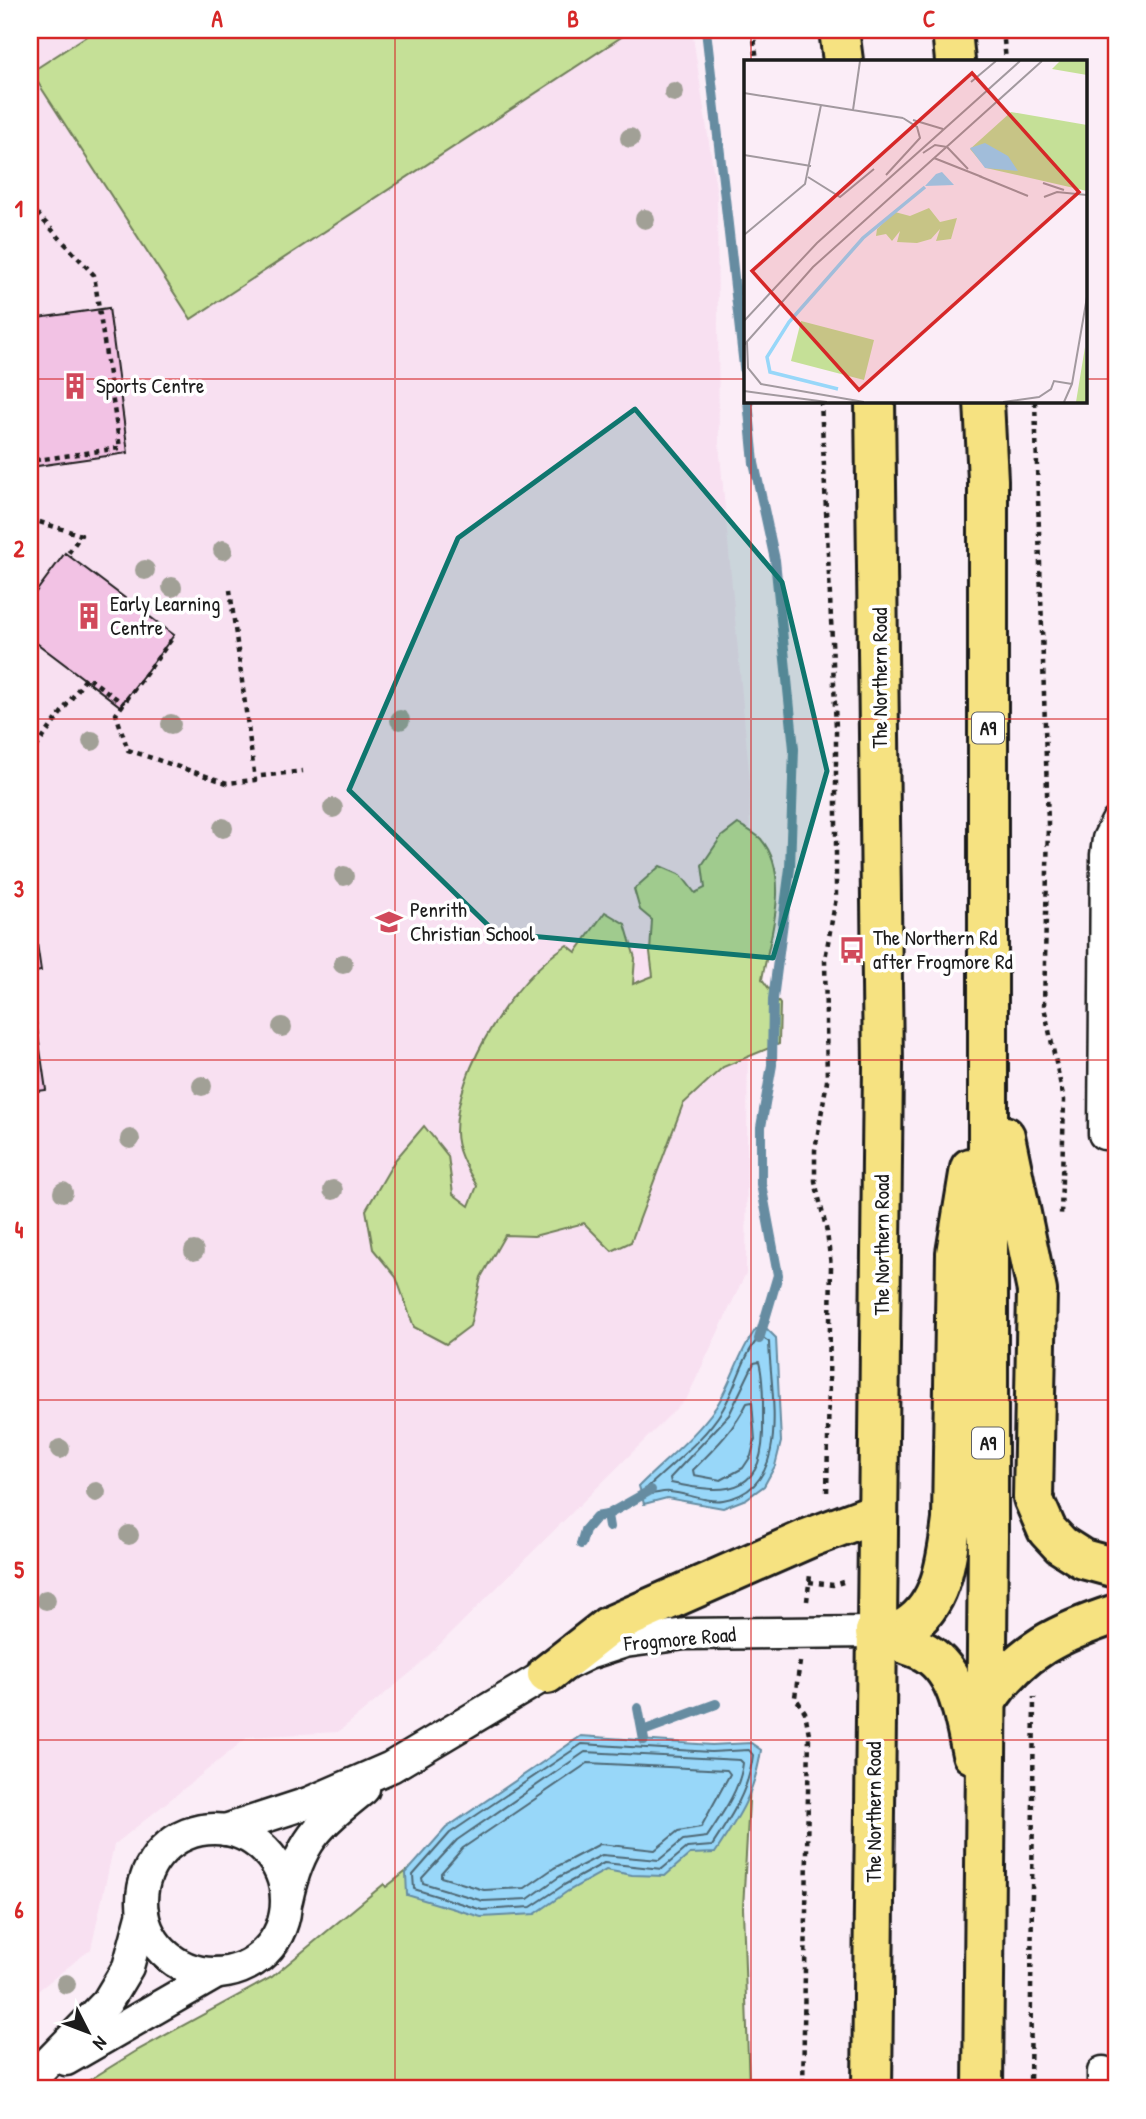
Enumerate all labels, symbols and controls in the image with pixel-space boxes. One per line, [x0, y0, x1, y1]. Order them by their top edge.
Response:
text: A [211, 3, 223, 34]
text: B [567, 3, 579, 34]
text: C [923, 3, 935, 34]
inset map [744, 60, 1086, 402]
text: 1 [15, 193, 23, 224]
building icon: Sports Centre [60, 371, 90, 401]
place label: Sports Centre [96, 371, 204, 400]
text: 2 [14, 533, 25, 564]
place label: Early Learning Centre [110, 589, 220, 642]
building icon: Early Learning Centre [74, 601, 104, 631]
street label: The Northern Road [865, 608, 894, 748]
road number: A9 [972, 712, 1004, 744]
text: 3 [14, 873, 24, 904]
place label: Penrith Christian School [410, 895, 535, 948]
school or university icon: Penrith Christian School [374, 907, 404, 937]
place label: The Northern Rd after Frogmore Rd [873, 923, 1013, 976]
bus stop icon: The Northern Rd after Frogmore Rd [837, 935, 867, 965]
street label: The Northern Road [867, 1175, 896, 1315]
text: 4 [15, 1214, 24, 1245]
road number: A9 [972, 1428, 1004, 1458]
text: 5 [14, 1554, 24, 1585]
street label: Frogmore Road [622, 1619, 737, 1658]
street label: The Northern Road [859, 1742, 888, 1882]
text: 6 [14, 1894, 24, 1925]
north arrow [52, 1996, 122, 2066]
text: N [88, 2031, 114, 2056]

